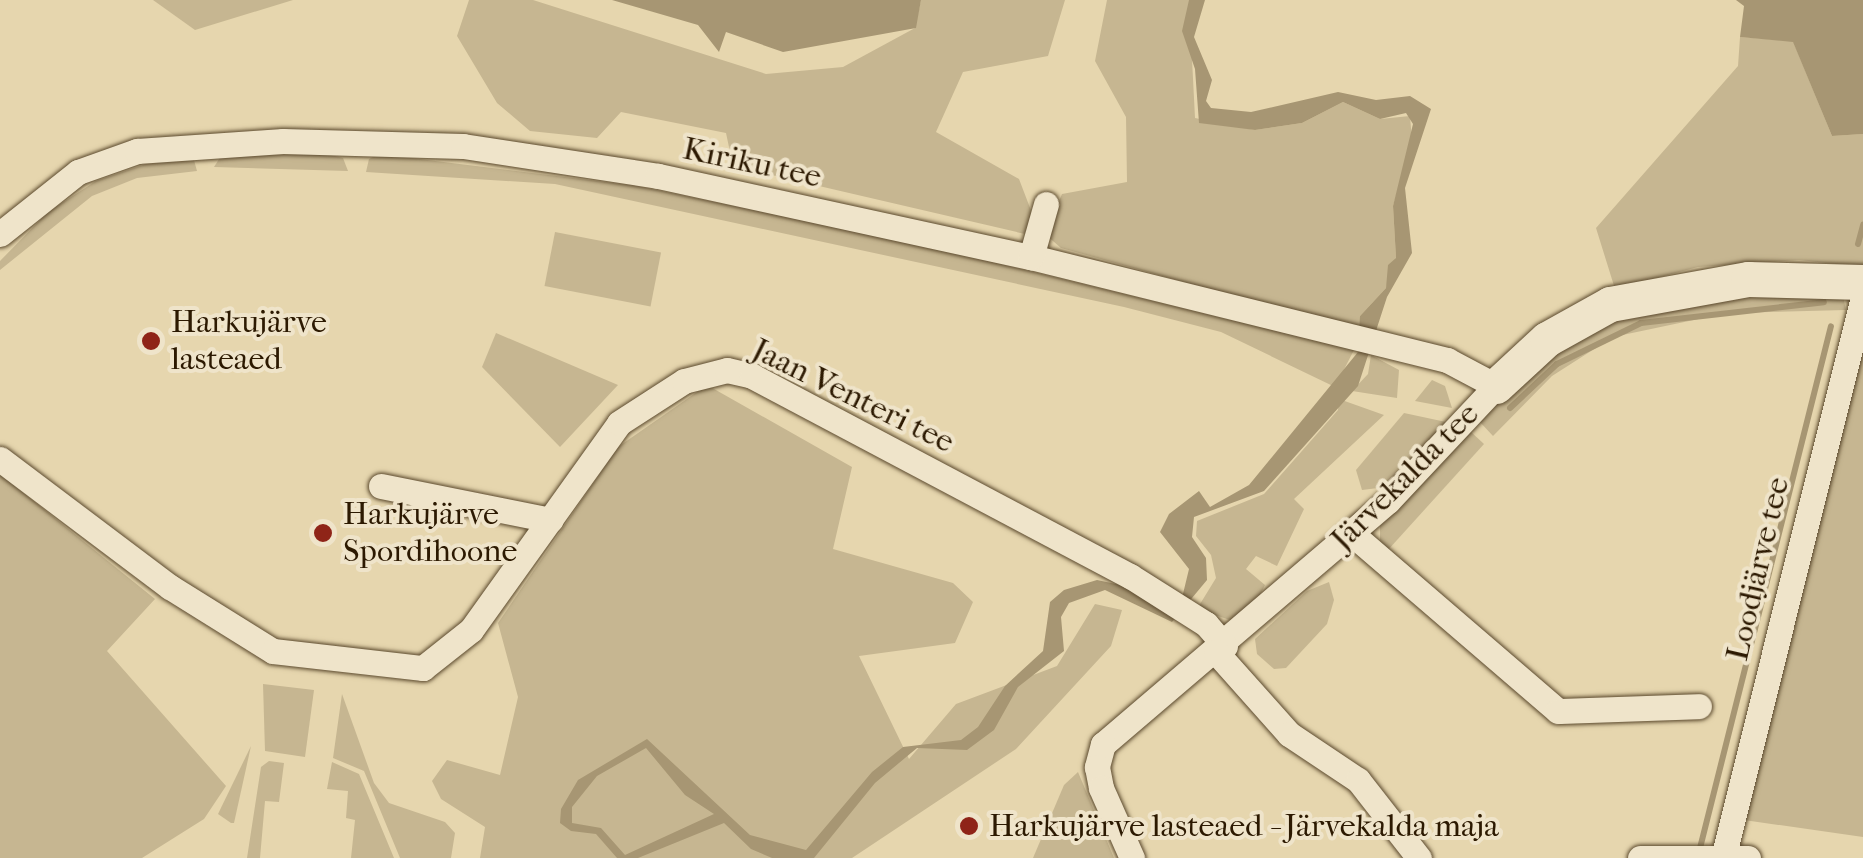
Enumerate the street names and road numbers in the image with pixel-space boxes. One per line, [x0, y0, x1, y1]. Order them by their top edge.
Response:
street label: Kiriku tee [679, 130, 825, 196]
street label: Jaan Venteri tee [746, 331, 960, 461]
street label: Järvekalda tee [1323, 395, 1487, 559]
street label: Loodjärve tee [1718, 474, 1798, 664]

